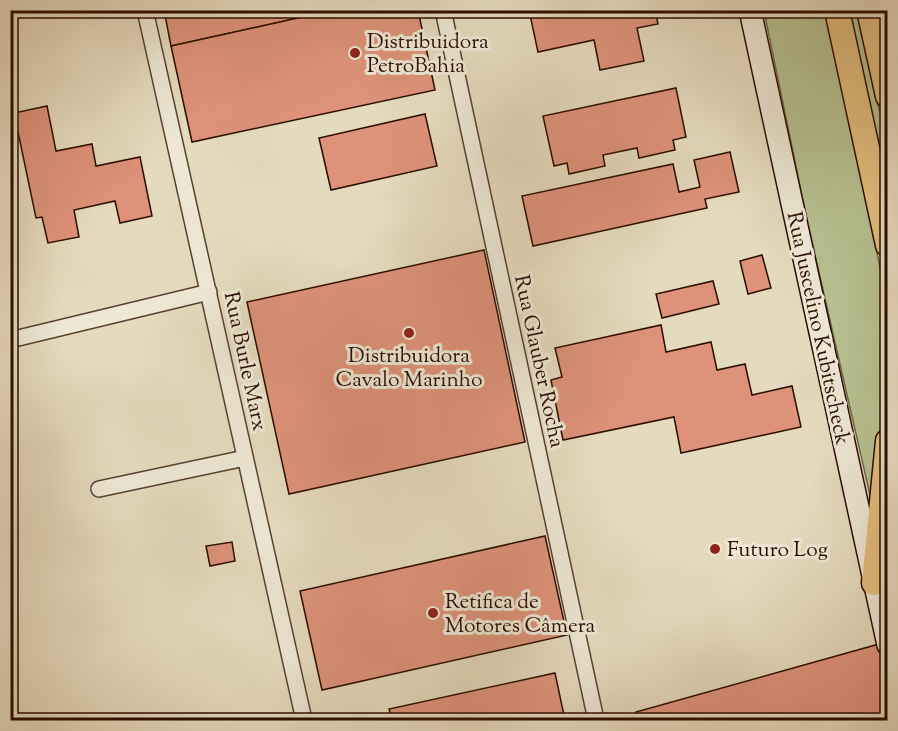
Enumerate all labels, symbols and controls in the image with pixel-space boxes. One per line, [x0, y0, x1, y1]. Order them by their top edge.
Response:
place label: Distribuidora PetroBahia [367, 28, 489, 82]
marker: Distribuidora PetroBahia [348, 46, 362, 60]
street label: Rua Juscelino Kubitscheck [778, 209, 857, 448]
street label: Rua Glauber Rocha [505, 272, 571, 451]
street label: Rua Burle Marx [215, 289, 273, 434]
marker: Distribuidora Cavalo Marinho [402, 326, 416, 340]
place label: Distribuidora Cavalo Marinho [336, 342, 482, 396]
place label: Futuro Log [727, 536, 828, 566]
marker: Futuro Log [708, 542, 722, 556]
place label: Retifica de Motores Câmera [445, 588, 596, 642]
marker: Retifica de Motores Câmera [426, 606, 440, 620]

